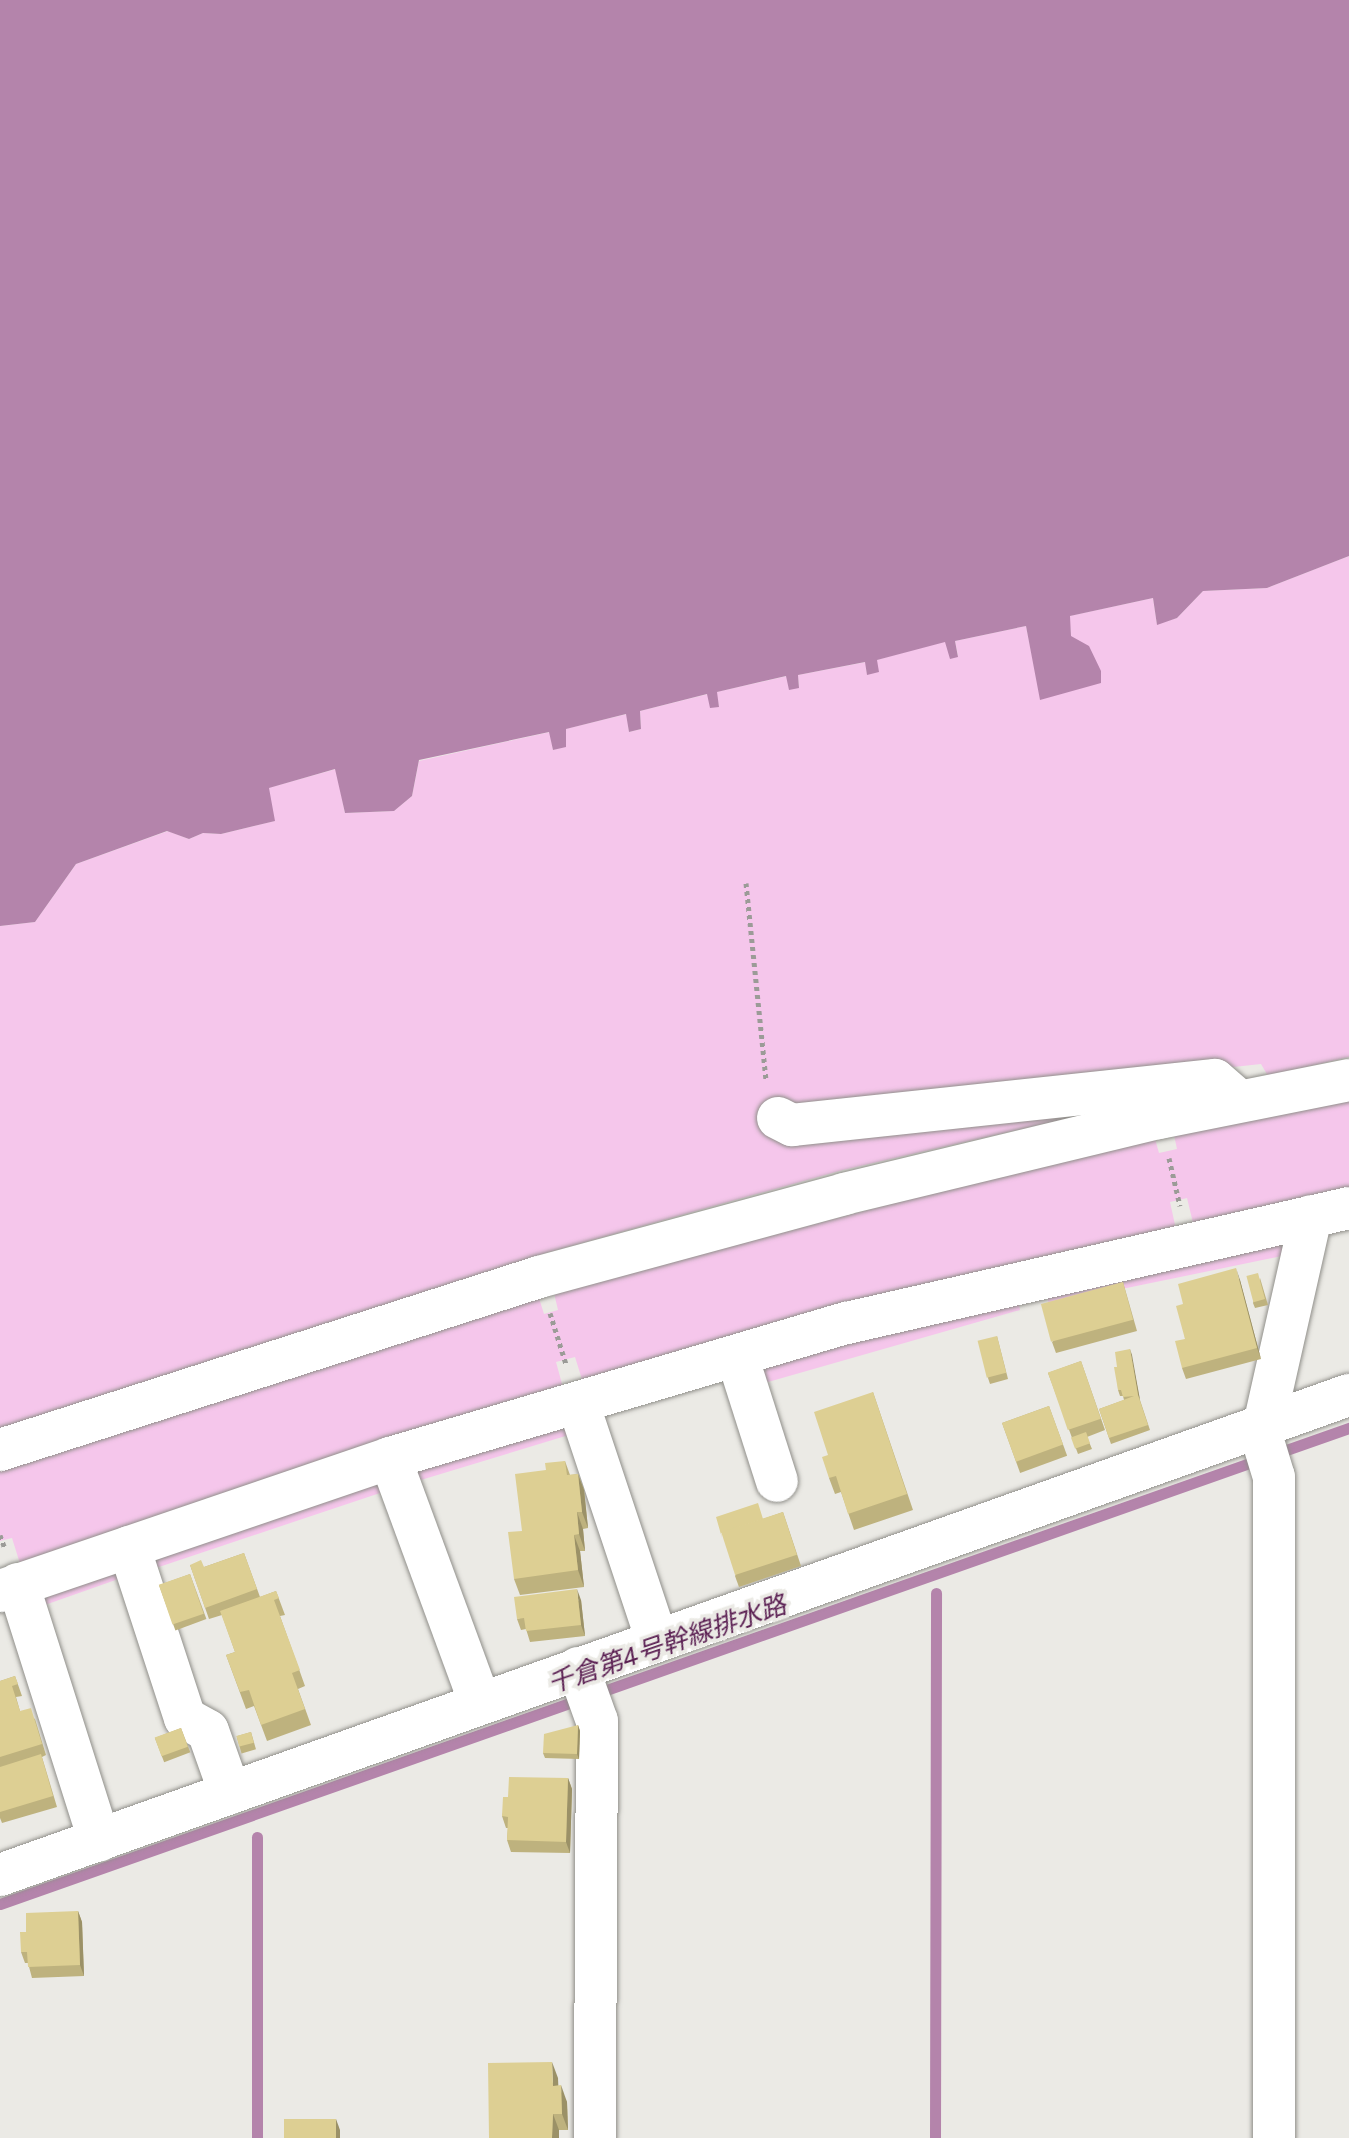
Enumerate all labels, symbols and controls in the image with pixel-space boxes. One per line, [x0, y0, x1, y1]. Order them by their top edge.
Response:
water label: 千倉第4号幹線排水路 [544, 1590, 790, 1700]

